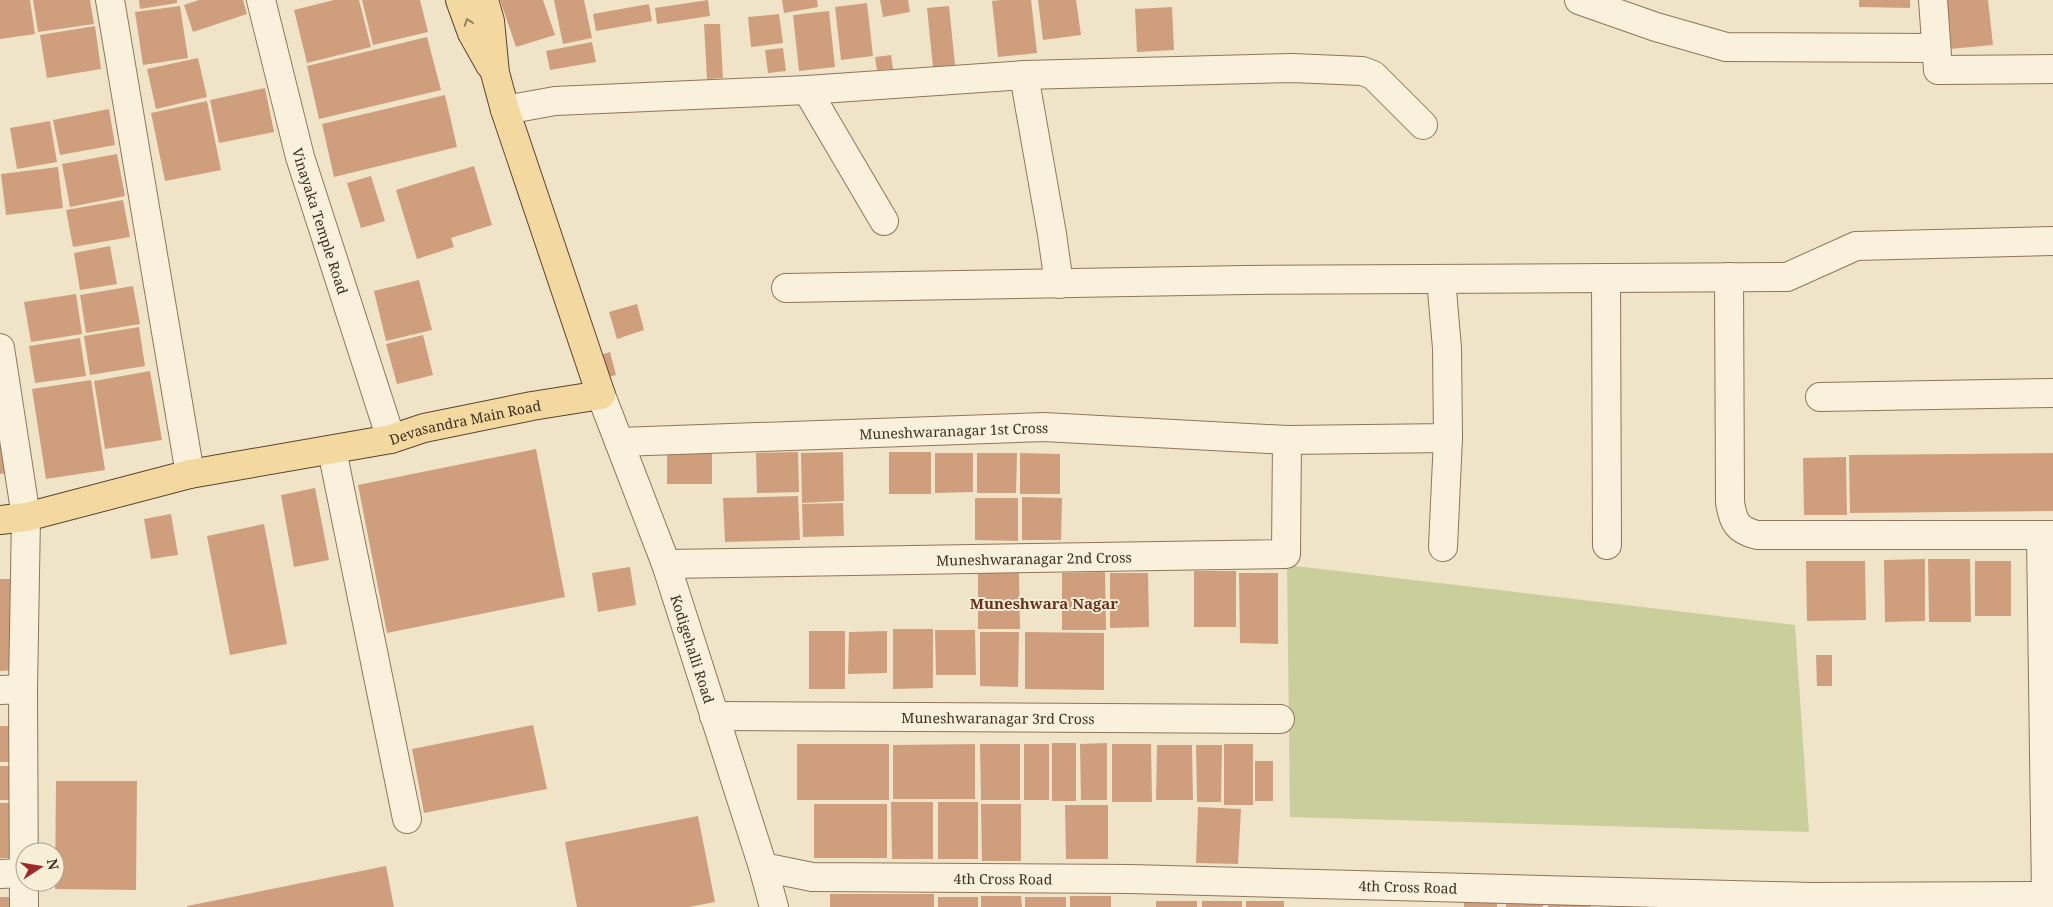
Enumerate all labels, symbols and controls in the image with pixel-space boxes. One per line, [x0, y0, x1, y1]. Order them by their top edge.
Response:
one-way arrow [464, 18, 474, 27]
street label: Vinayaka Temple Road [289, 146, 353, 297]
street label: Devasandra Main Road [387, 395, 543, 448]
street label: Muneshwaranagar 1st Cross [859, 417, 1049, 443]
street label: Muneshwaranagar 2nd Cross [936, 547, 1132, 569]
street label: Kodigehalli Road [667, 592, 720, 706]
district label: Muneshwara Nagar [970, 593, 1118, 613]
street label: Muneshwaranagar 3rd Cross [901, 707, 1095, 728]
north arrow [15, 842, 65, 892]
text: N [43, 857, 64, 872]
street label: 4th Cross Road [954, 868, 1053, 888]
street label: 4th Cross Road [1358, 876, 1458, 897]

